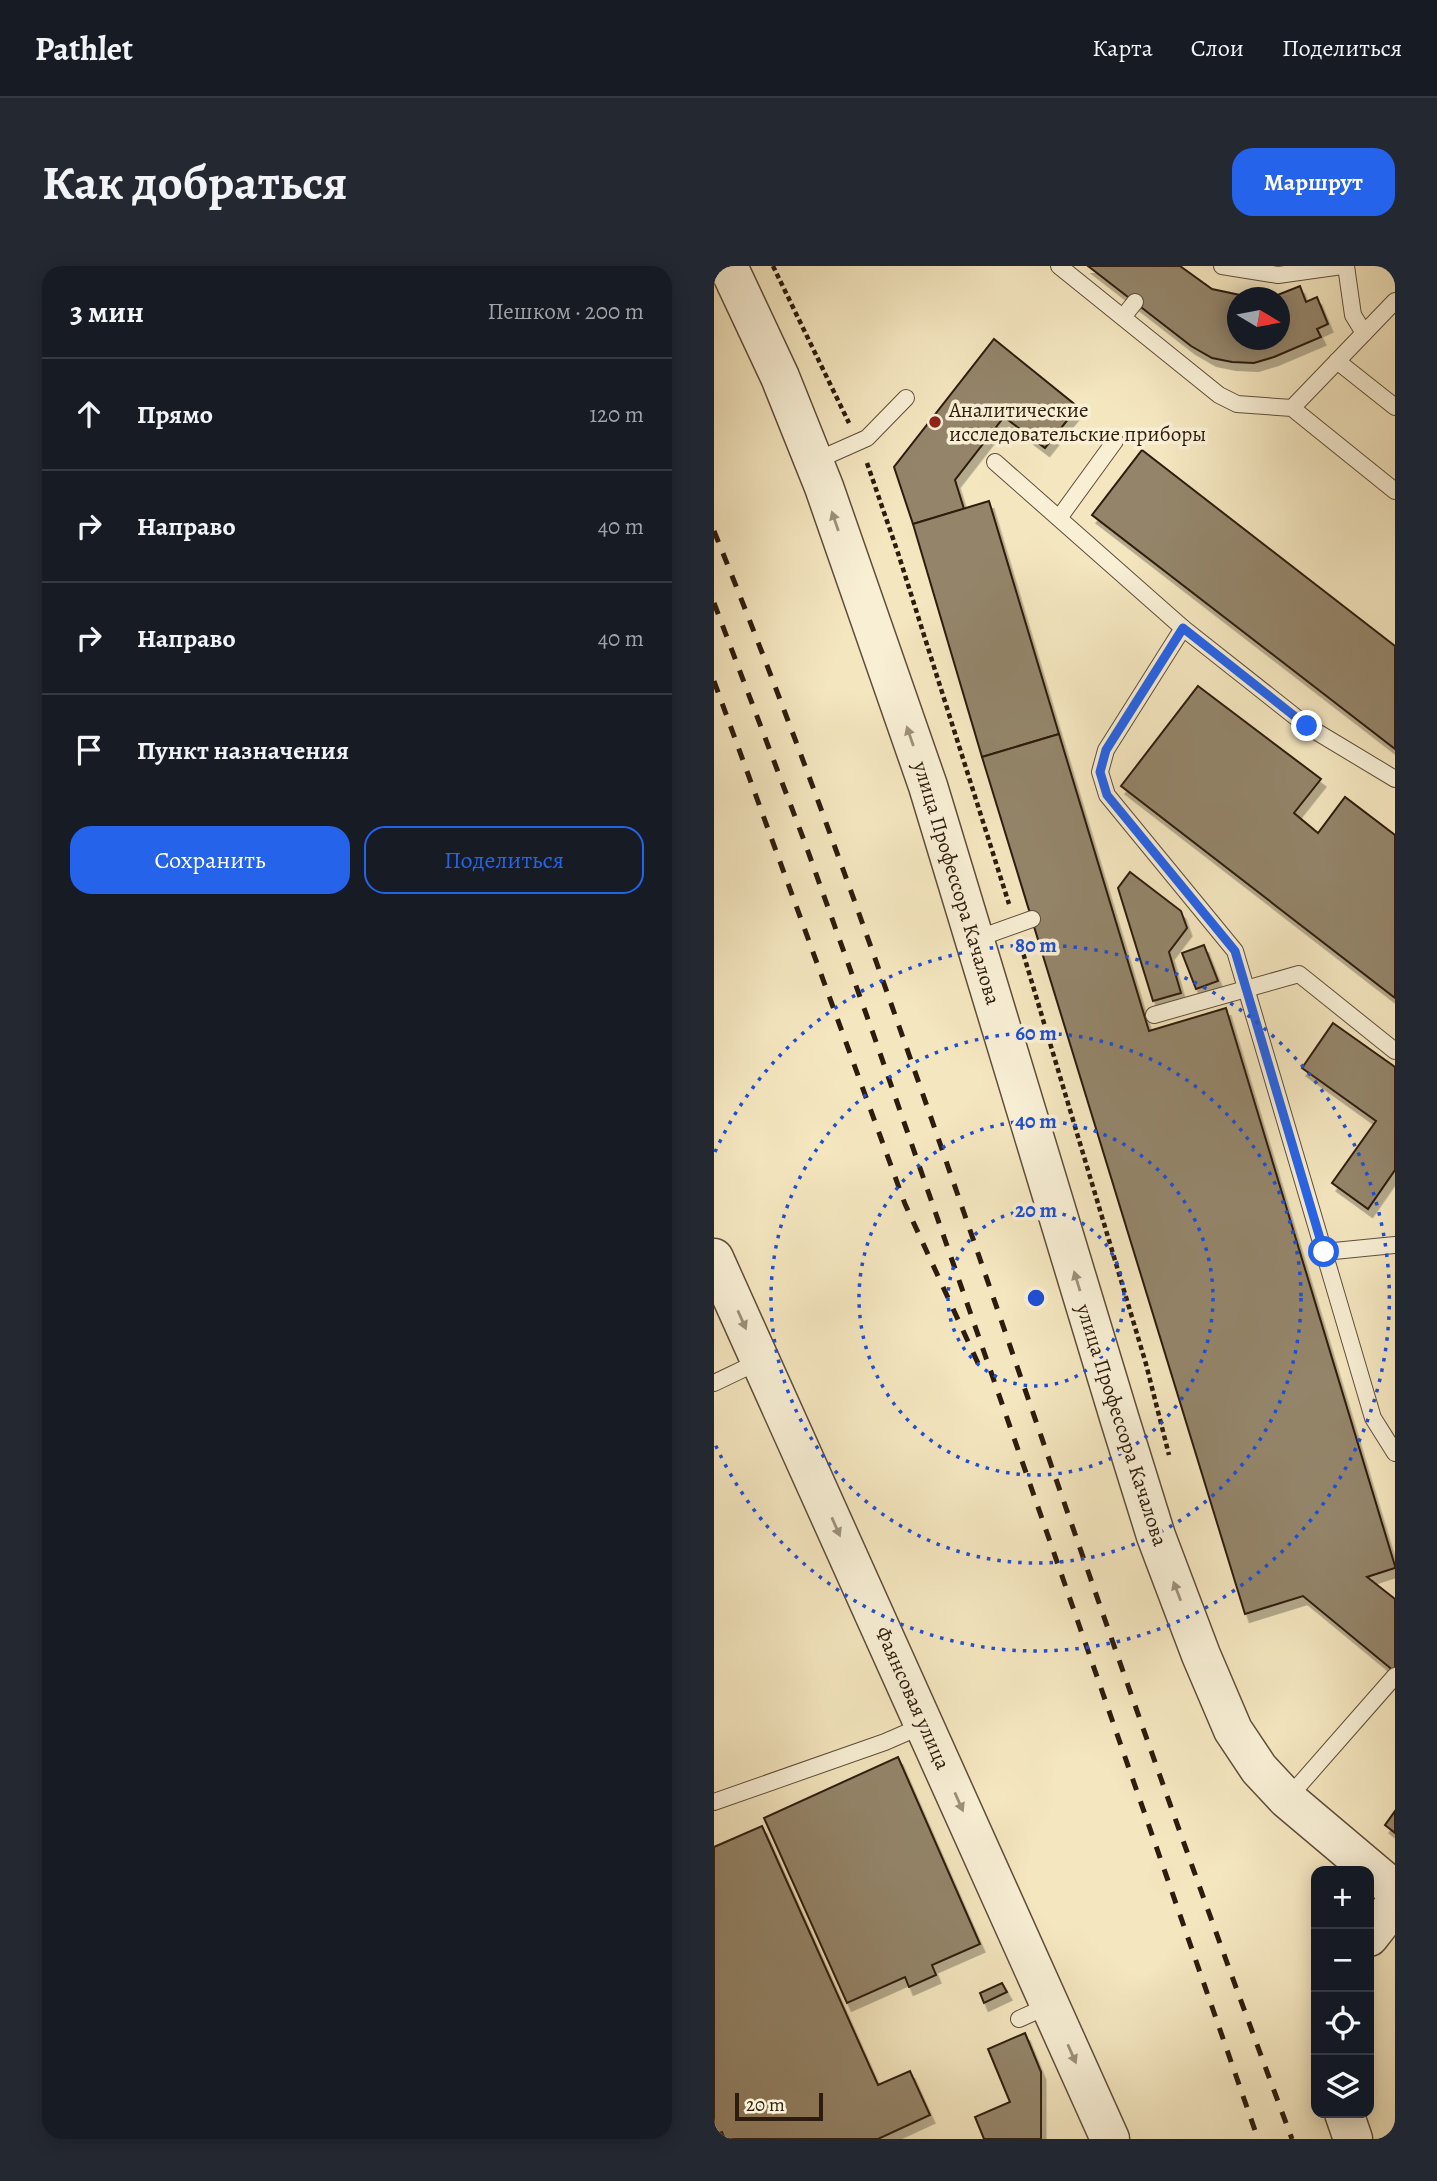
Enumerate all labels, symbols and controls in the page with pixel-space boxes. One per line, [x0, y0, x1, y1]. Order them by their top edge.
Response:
text: Pathlet [35, 26, 133, 71]
text: Карта [1092, 32, 1153, 64]
text: Слои [1191, 32, 1244, 64]
text: Поделиться [1282, 32, 1402, 64]
button: Маршрут [1232, 148, 1395, 216]
text: Как добраться [42, 149, 348, 216]
north arrow [1227, 287, 1290, 350]
text: 3 мин [70, 292, 144, 332]
text: Пешком · 200 m [488, 296, 644, 327]
icon: ahead [70, 395, 108, 433]
place label: Аналитические исследовательские приборы [948, 396, 1206, 448]
text: Прямо [137, 397, 213, 432]
text: 120 m [589, 399, 644, 430]
marker: Аналитические исследовательские приборы [927, 414, 943, 430]
icon: right [70, 507, 108, 545]
text: Направо [137, 509, 236, 544]
one-way arrow [829, 510, 840, 531]
text: 40 m [598, 511, 644, 542]
icon: right [70, 619, 108, 657]
text: Направо [137, 621, 236, 656]
text: 40 m [598, 623, 644, 654]
route end [1291, 710, 1322, 741]
one-way arrow [904, 725, 915, 746]
icon: arrive [70, 731, 108, 769]
text: Пункт назначения [137, 733, 349, 768]
street label: улица Профессора Качалова [906, 757, 1007, 1008]
button: Сохранить [70, 826, 350, 894]
button: Поделиться [364, 826, 644, 894]
text: 80 m [1015, 931, 1057, 959]
text: 60 m [1015, 1019, 1057, 1047]
text: 40 m [1015, 1107, 1057, 1135]
text: 20 m [1015, 1196, 1057, 1224]
route start [1308, 1236, 1339, 1267]
one-way arrow [1071, 1270, 1081, 1291]
centre of rings [1024, 1286, 1048, 1310]
street label: улица Профессора Качалова [1069, 1299, 1175, 1550]
one-way arrow [736, 1310, 748, 1330]
one-way arrow [830, 1517, 842, 1537]
one-way arrow [1171, 1580, 1182, 1601]
street label: Фаянсовая улица [869, 1622, 957, 1774]
one-way arrow [953, 1792, 965, 1812]
map controls [1311, 1866, 1374, 2118]
button: + [1311, 1866, 1374, 1929]
button: − [1311, 1929, 1374, 1992]
button: locate [1311, 1992, 1374, 2055]
one-way arrow [1066, 2044, 1078, 2064]
button: layers [1311, 2055, 1374, 2118]
scale bar [735, 2090, 822, 2122]
text: 20 m [746, 2092, 785, 2118]

